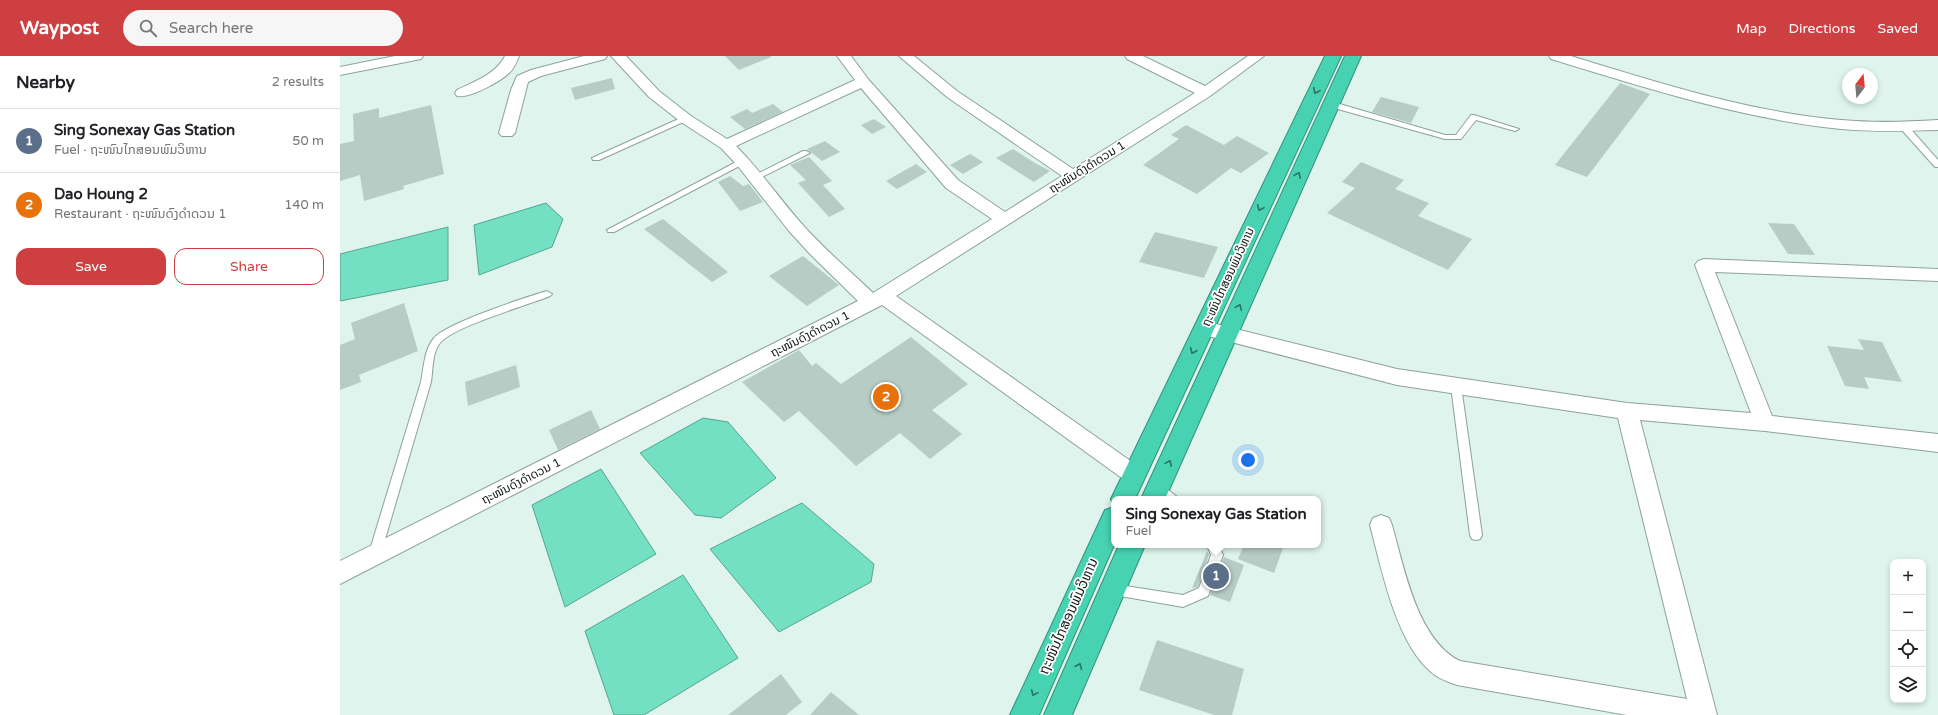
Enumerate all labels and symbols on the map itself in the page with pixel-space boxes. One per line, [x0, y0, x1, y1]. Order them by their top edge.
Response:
north arrow [1842, 68, 1878, 104]
one-way arrow [1313, 87, 1321, 94]
street label: ຖະໜົນດົງດຳດວນ 1 [1046, 138, 1128, 196]
one-way arrow [1293, 172, 1301, 179]
one-way arrow [1257, 204, 1265, 212]
street label: ຖະໜົນໄກສອນພົມວິຫານ [1199, 225, 1257, 329]
one-way arrow [1234, 303, 1242, 311]
street label: ຖະໜົນດົງດຳດວນ 1 [768, 308, 852, 360]
one-way arrow [1190, 347, 1198, 355]
pin: 2 [873, 382, 899, 412]
your location [1238, 450, 1258, 470]
street label: ຖະໜົນດົງດຳດວນ 1 [479, 455, 563, 507]
one-way arrow [1164, 460, 1172, 467]
street label: ຖະໜົນໄກສອນພົມວິຫານ [1035, 555, 1102, 677]
pin: 1 [1203, 561, 1229, 591]
one-way arrow [1074, 663, 1082, 671]
one-way arrow [1031, 689, 1039, 696]

